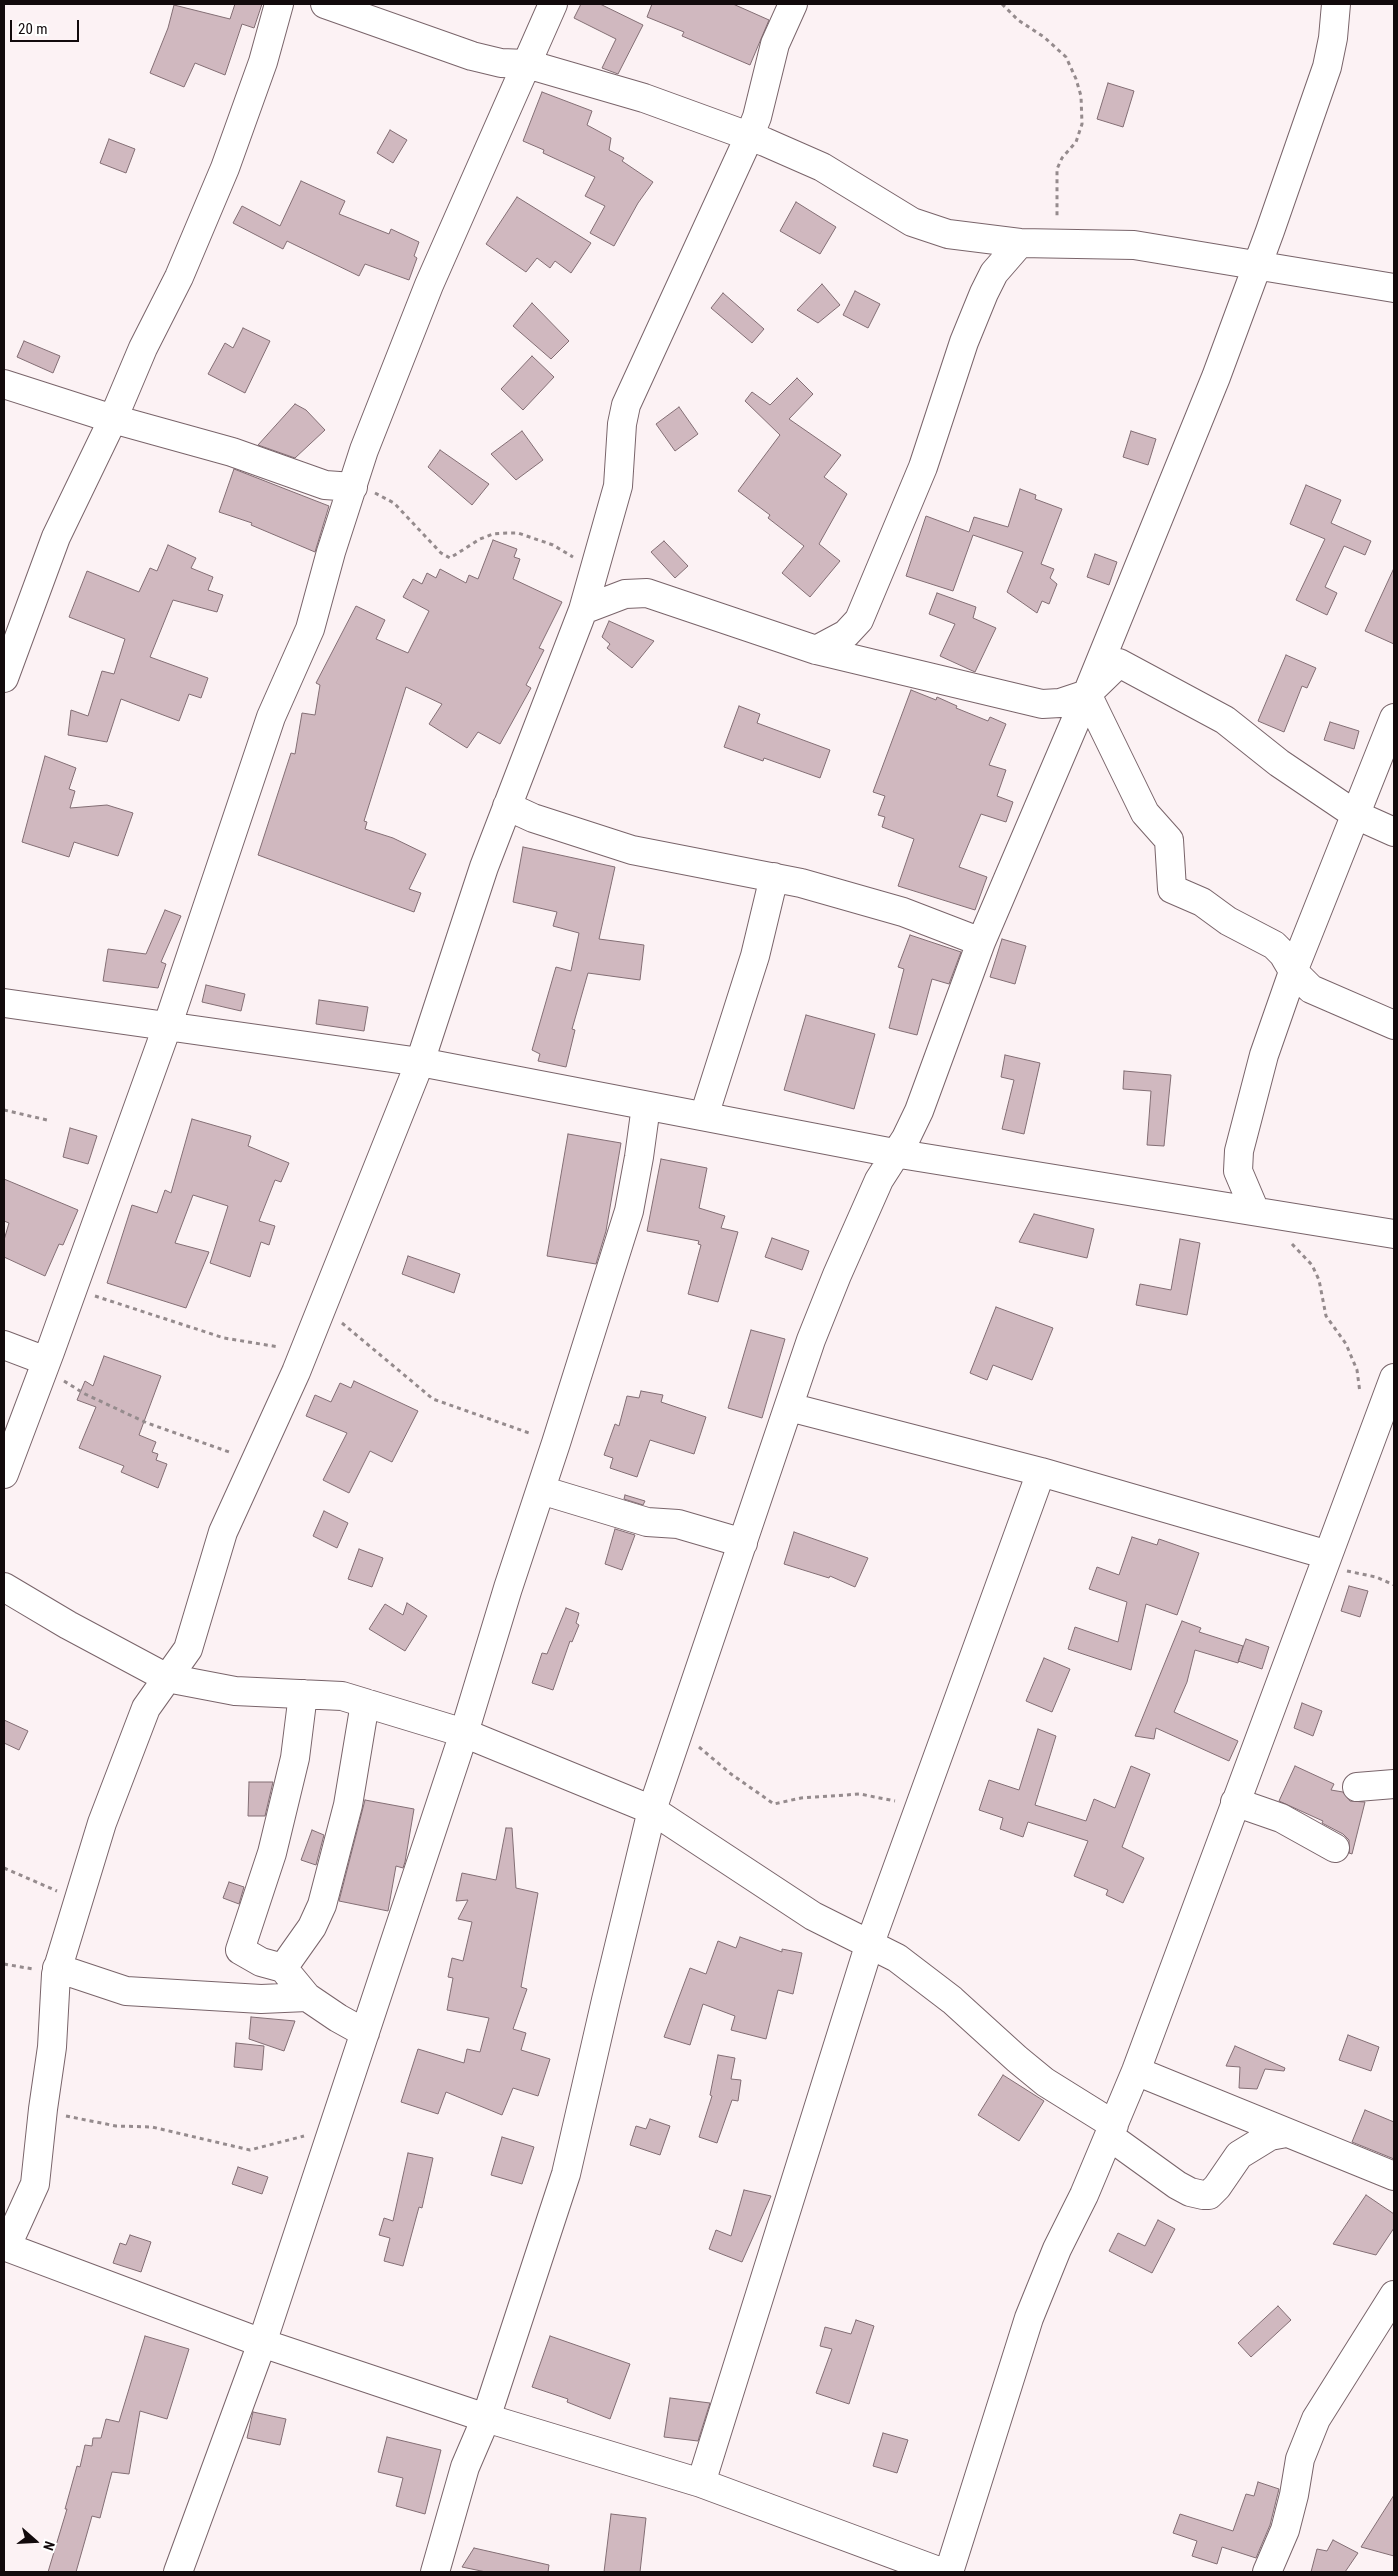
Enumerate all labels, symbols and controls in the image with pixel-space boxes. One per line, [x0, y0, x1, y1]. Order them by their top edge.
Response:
scale bar [12, 10, 81, 42]
text: 20 m [18, 20, 48, 38]
north arrow [10, 2516, 60, 2566]
text: N [40, 2539, 58, 2553]

